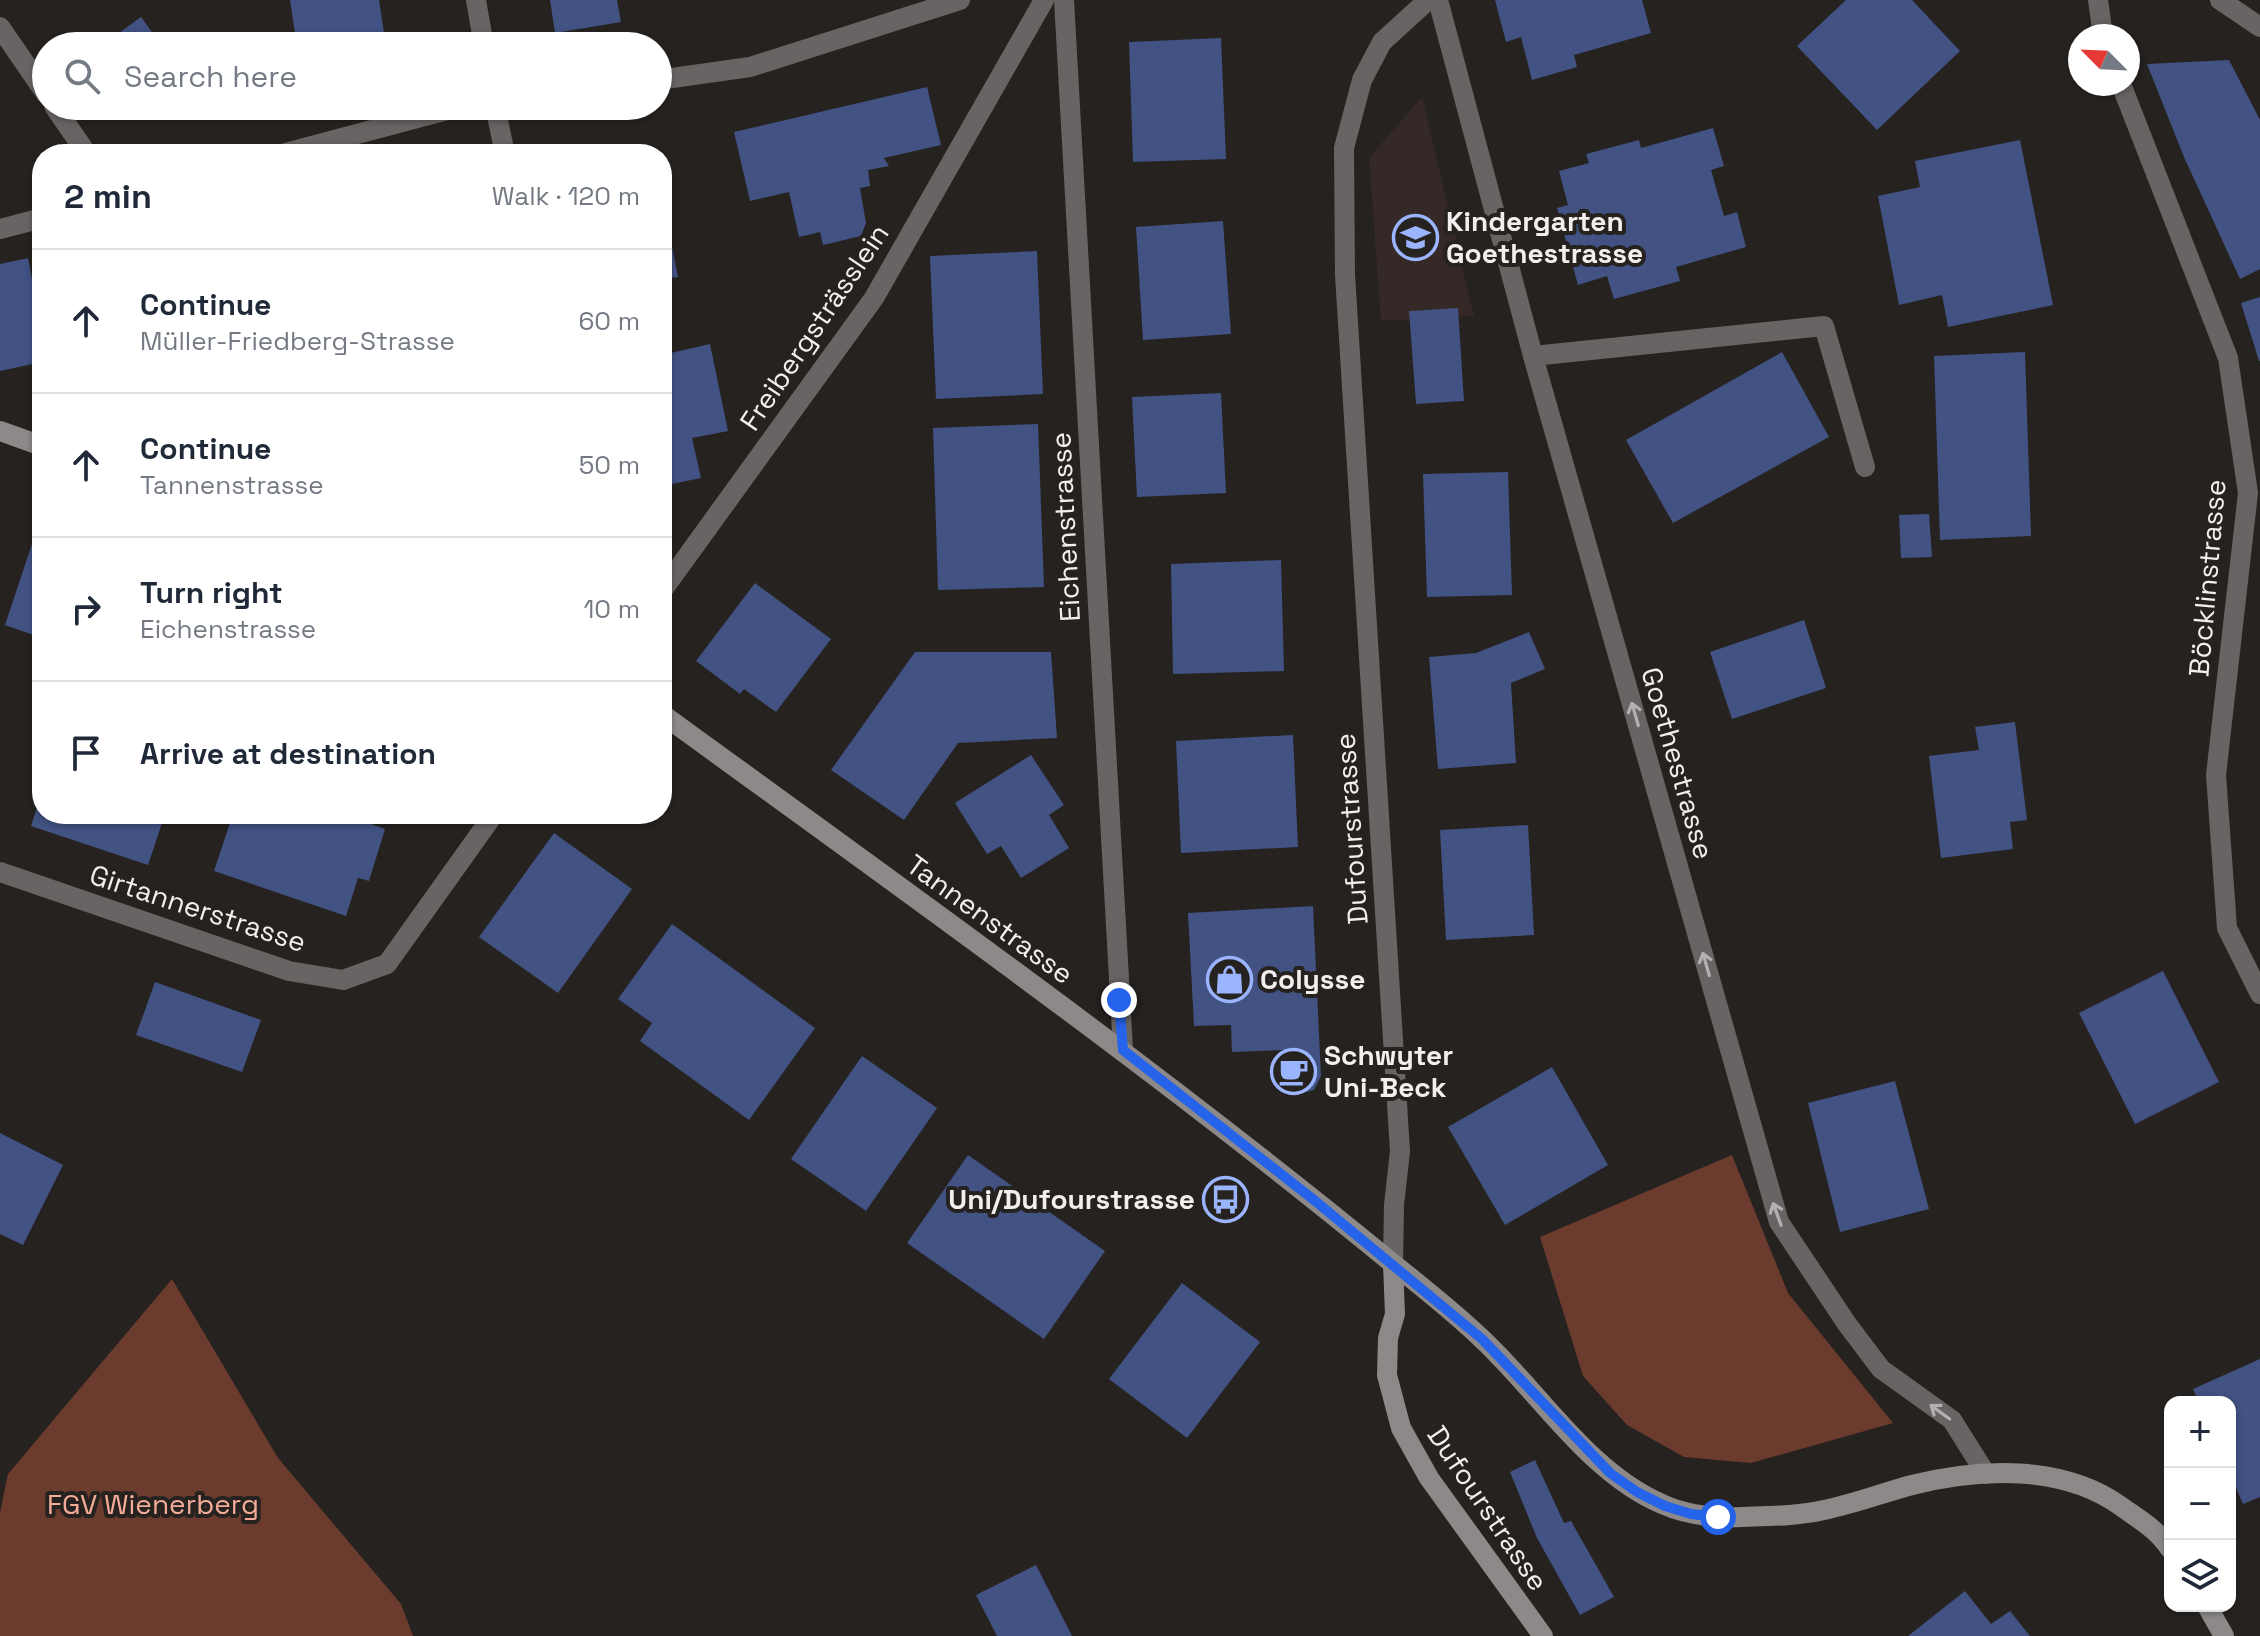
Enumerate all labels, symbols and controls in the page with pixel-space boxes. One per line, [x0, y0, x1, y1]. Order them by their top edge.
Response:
north arrow [2068, 24, 2140, 96]
search box [32, 32, 672, 120]
icon: search [60, 54, 104, 98]
text: Search here [124, 57, 297, 96]
text: 2 min [64, 175, 152, 218]
text: Walk · 120 m [492, 179, 640, 213]
place label: Kindergarten Goethestrasse [1446, 203, 1643, 271]
school or university icon: Kindergarten Goethestrasse [1391, 213, 1439, 261]
street label: Freibergsträsslein [732, 217, 896, 437]
text: Continue [140, 285, 271, 324]
icon: ahead [64, 299, 108, 343]
text: 60 m [578, 304, 640, 338]
text: Müller-Friedberg-Strasse [140, 324, 455, 358]
text: Continue [140, 429, 271, 468]
street label: Eichenstrasse [1042, 431, 1088, 623]
icon: ahead [64, 443, 108, 487]
text: 50 m [579, 448, 640, 482]
text: Tannenstrasse [140, 468, 324, 502]
street label: Böcklinstrasse [2180, 478, 2234, 678]
text: Turn right [140, 573, 283, 612]
icon: right [64, 587, 108, 631]
text: 10 m [583, 592, 640, 626]
text: Eichenstrasse [140, 612, 316, 646]
street label: Goethestrasse [1633, 663, 1723, 863]
one-way arrow [1627, 702, 1642, 728]
icon: arrive [64, 731, 108, 775]
street label: Dufourstrasse [1326, 732, 1376, 926]
text: Arrive at destination [140, 734, 436, 773]
street label: Tannenstrasse [899, 846, 1081, 992]
street label: Girtannerstrasse [85, 856, 311, 960]
one-way arrow [1697, 952, 1712, 978]
shop icon: Colysse [1205, 955, 1253, 1003]
place label: Colysse [1260, 961, 1365, 997]
route end [1101, 982, 1137, 1018]
place label: Schwyter Uni-Beck [1324, 1037, 1453, 1105]
cafe icon: Schwyter Uni-Beck [1269, 1047, 1317, 1095]
bus stop icon: Uni/Dufourstrasse [1202, 1175, 1250, 1223]
place label: Uni/Dufourstrasse [948, 1181, 1195, 1217]
one-way arrow [1769, 1202, 1784, 1227]
map controls [2164, 1396, 2236, 1612]
button: + [2164, 1396, 2236, 1468]
one-way arrow [1930, 1403, 1952, 1420]
street label: Dufourstrasse [1420, 1419, 1556, 1597]
button: − [2164, 1468, 2236, 1540]
park label: FGV Wienerberg [47, 1486, 259, 1522]
route start [1700, 1499, 1736, 1535]
button: layers [2164, 1540, 2236, 1612]

